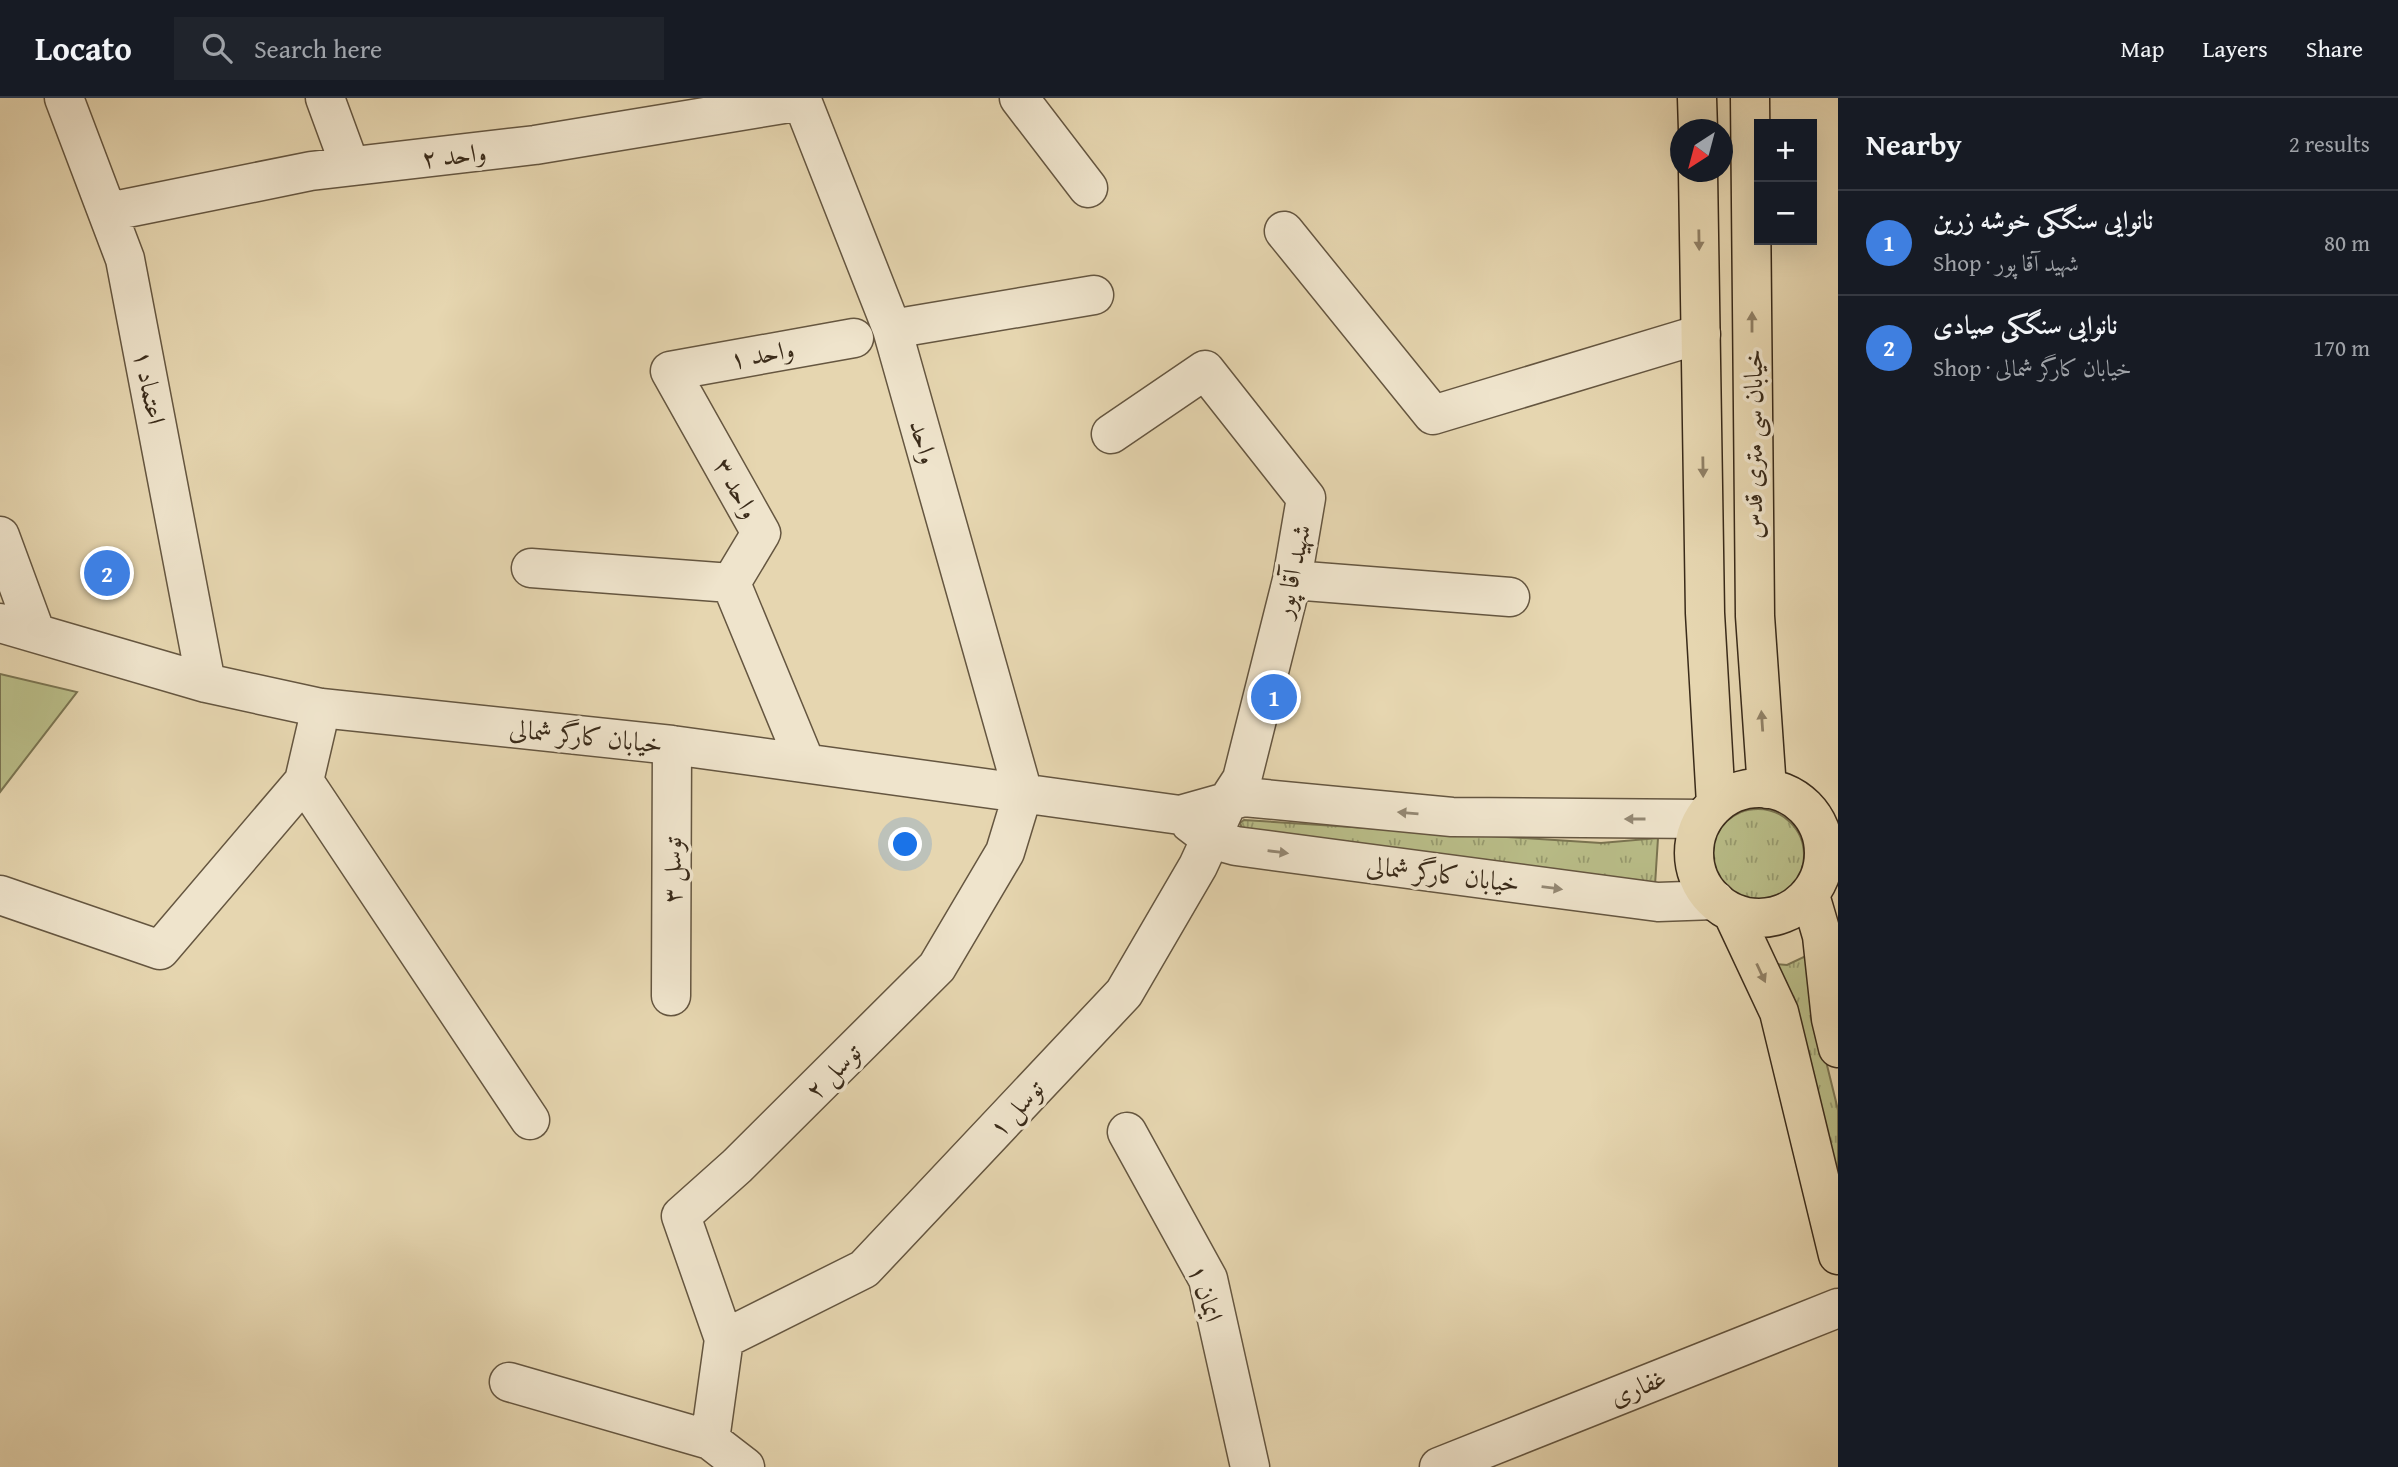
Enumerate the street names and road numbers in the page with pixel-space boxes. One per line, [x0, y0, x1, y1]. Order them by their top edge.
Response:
street label: واحد ۲ [420, 132, 488, 177]
street label: واحد ۱ [727, 329, 797, 378]
street label: اعتماد ۱ [124, 346, 177, 427]
street label: خیابان سی متری قدس [1733, 349, 1772, 539]
street label: واحد [900, 415, 949, 468]
street label: واحد ۳ [705, 450, 770, 526]
street label: شهید آقا پور [1262, 521, 1320, 624]
street label: خیابان کارگر شمالی [507, 708, 665, 763]
street label: توسل ۳ [652, 836, 691, 903]
street label: خیابان کارگر شمالی [1364, 845, 1522, 902]
street label: توسل ۲ [795, 1033, 871, 1108]
street label: توسل ۱ [979, 1069, 1053, 1145]
street label: ایمان ۱ [1179, 1259, 1234, 1327]
street label: غفاری [1603, 1358, 1672, 1416]

